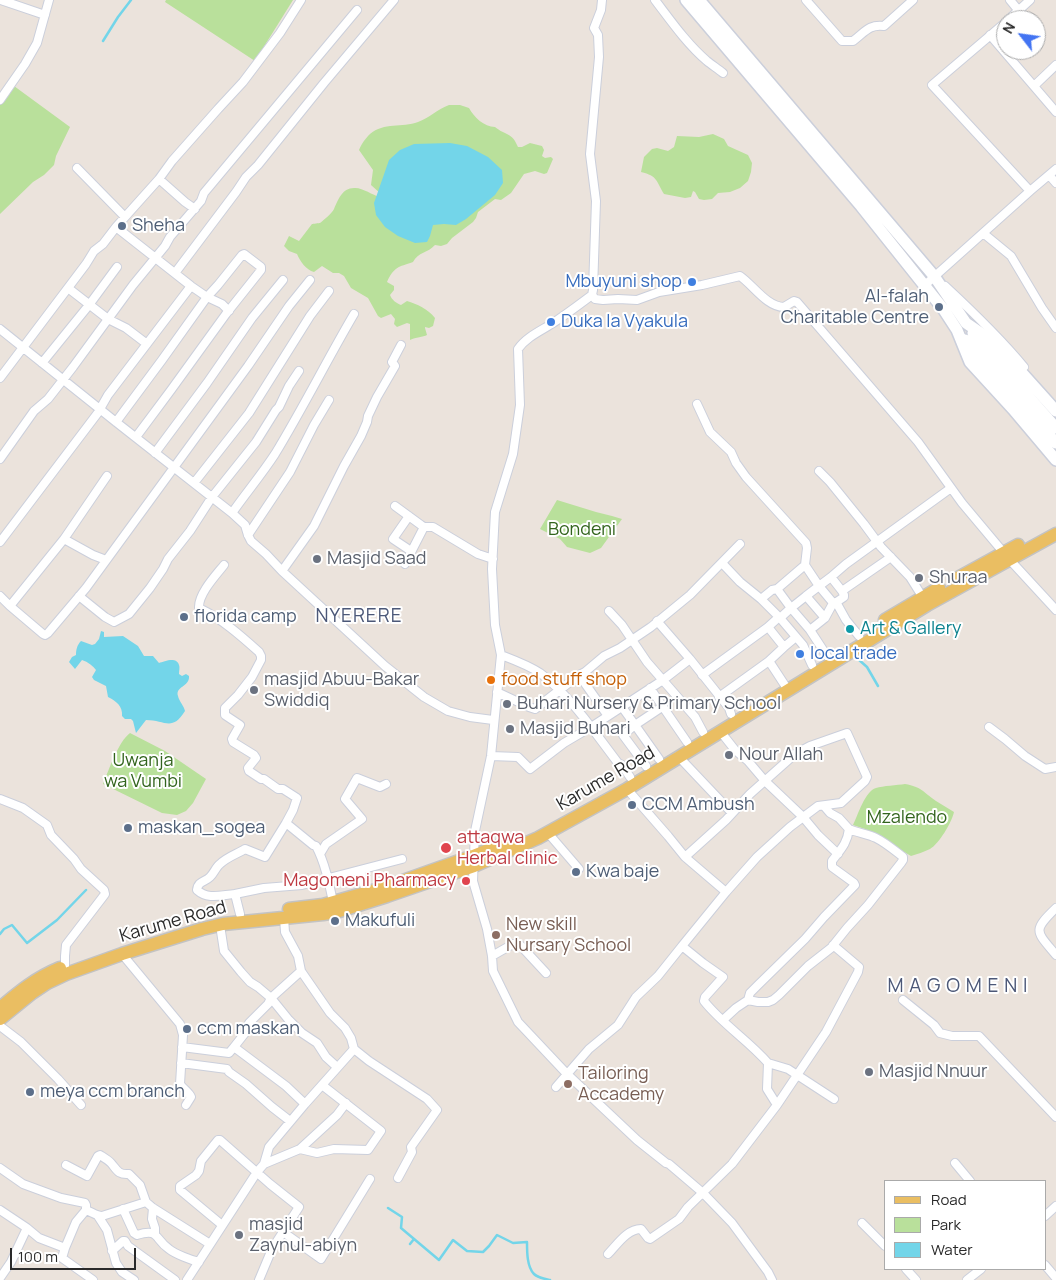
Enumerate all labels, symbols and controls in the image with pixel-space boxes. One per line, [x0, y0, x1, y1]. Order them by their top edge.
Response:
north arrow [996, 10, 1046, 60]
text: N [998, 19, 1019, 37]
place label: Sheha [132, 215, 185, 237]
marker: Sheha [116, 220, 128, 232]
place label: Mbuyuni shop [565, 271, 682, 293]
marker: Mbuyuni shop [686, 276, 698, 288]
place label: Al-falah Charitable Centre [781, 286, 929, 328]
marker: Al-falah Charitable Centre [933, 301, 945, 313]
place label: Duka la Vyakula [561, 311, 688, 333]
marker: Duka la Vyakula [545, 316, 557, 328]
park label: Bondeni [548, 519, 616, 541]
place label: Masjid Saad [327, 548, 426, 570]
marker: Masjid Saad [311, 553, 323, 565]
place label: Shuraa [929, 567, 988, 589]
marker: Shuraa [913, 572, 925, 584]
place label: florida camp [194, 606, 297, 628]
district label: NYERERE [315, 606, 403, 628]
marker: florida camp [178, 611, 190, 623]
place label: Art & Gallery [860, 618, 962, 640]
marker: Art & Gallery [844, 623, 856, 635]
place label: local trade [810, 643, 897, 665]
marker: local trade [794, 648, 806, 660]
place label: masjid Abuu-Bakar Swiddiq [264, 669, 419, 712]
place label: food stuff shop [501, 669, 627, 691]
marker: food stuff shop [485, 674, 497, 686]
marker: masjid Abuu-Bakar Swiddiq [248, 684, 260, 696]
place label: Buhari Nursery & Primary School [517, 693, 781, 715]
marker: Buhari Nursery & Primary School [501, 698, 513, 710]
place label: Masjid Buhari [520, 718, 631, 740]
marker: Masjid Buhari [504, 723, 516, 735]
street label: Karume Road [553, 742, 659, 816]
place label: Nour Allah [739, 744, 823, 766]
marker: Nour Allah [723, 749, 735, 761]
park label: Uwanja wa Vumbi [104, 750, 182, 792]
place label: CCM Ambush [642, 794, 755, 816]
marker: CCM Ambush [626, 799, 638, 811]
park label: Mzalendo [867, 807, 947, 829]
place label: maskan_sogea [138, 817, 265, 839]
marker: maskan_sogea [122, 822, 134, 834]
place label: attaqwa Herbal clinic [457, 827, 558, 870]
marker: attaqwa Herbal clinic [439, 841, 453, 855]
place label: Kwa baje [586, 861, 659, 883]
marker: Kwa baje [570, 866, 582, 878]
place label: Magomeni Pharmacy [283, 870, 456, 892]
marker: Magomeni Pharmacy [460, 875, 472, 887]
street label: Karume Road [117, 896, 229, 948]
place label: Makufuli [345, 910, 415, 932]
place label: New skill Nursary School [506, 914, 631, 956]
marker: Makufuli [329, 915, 341, 927]
marker: New skill Nursary School [490, 929, 502, 941]
district label: M A G O M E N I [886, 976, 1030, 998]
place label: ccm maskan [197, 1018, 300, 1040]
marker: ccm maskan [181, 1023, 193, 1035]
place label: Masjid Nnuur [879, 1061, 987, 1083]
place label: Tailoring Accademy [578, 1063, 664, 1106]
marker: Masjid Nnuur [863, 1066, 875, 1078]
marker: Tailoring Accademy [562, 1078, 574, 1090]
place label: meya ccm branch [40, 1081, 185, 1103]
marker: meya ccm branch [24, 1086, 36, 1098]
legend [884, 1180, 1046, 1270]
text: Road [931, 1189, 967, 1210]
place label: masjid Zaynul-abiyn [249, 1214, 357, 1256]
text: Park [931, 1214, 961, 1235]
marker: masjid Zaynul-abiyn [233, 1229, 245, 1241]
scale bar [12, 1238, 139, 1270]
text: Water [931, 1239, 973, 1260]
text: 100 m [18, 1246, 58, 1267]

